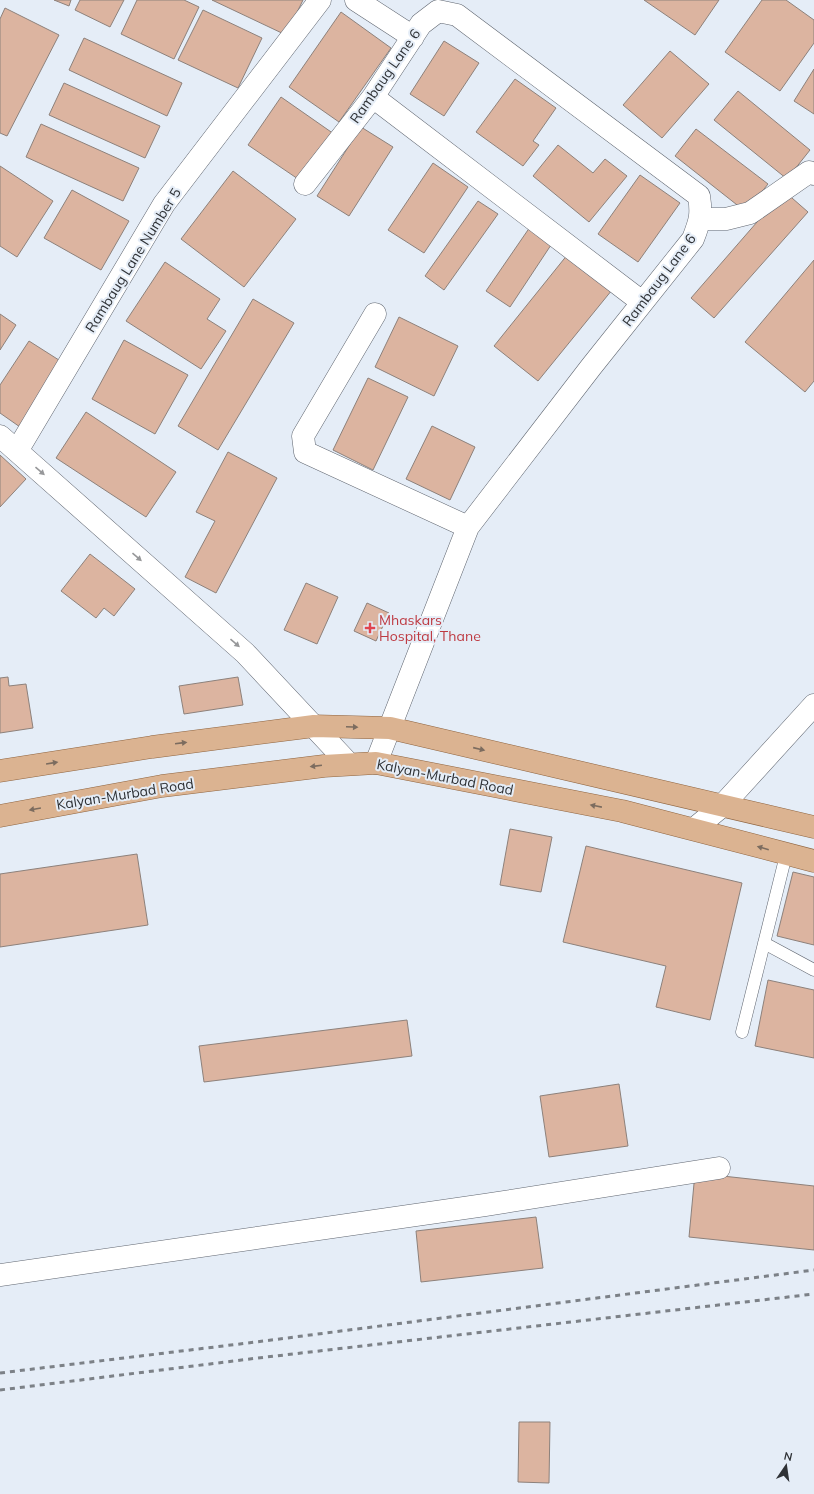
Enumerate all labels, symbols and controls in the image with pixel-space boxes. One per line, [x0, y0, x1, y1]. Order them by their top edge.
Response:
street label: Rambaug Lane 6 [346, 25, 424, 127]
street label: Rambaug Lane Number 5 [81, 184, 185, 336]
street label: Rambaug Lane 6 [618, 230, 700, 330]
one-way arrow [34, 467, 45, 476]
one-way arrow [132, 553, 142, 562]
place label: Mhaskars Hospital, Thane [379, 611, 481, 645]
marker: Mhaskars Hospital, Thane [364, 622, 376, 634]
one-way arrow [229, 639, 240, 648]
one-way arrow [346, 724, 359, 730]
one-way arrow [175, 740, 187, 747]
one-way arrow [473, 747, 485, 753]
street label: Kalyan-Murbad Road [375, 755, 515, 799]
one-way arrow [46, 760, 58, 766]
one-way arrow [310, 763, 322, 770]
street label: Kalyan-Murbad Road [55, 774, 195, 814]
one-way arrow [590, 803, 602, 809]
one-way arrow [29, 806, 42, 812]
one-way arrow [756, 845, 768, 851]
north arrow [766, 1446, 806, 1486]
text: N [783, 1449, 794, 1464]

